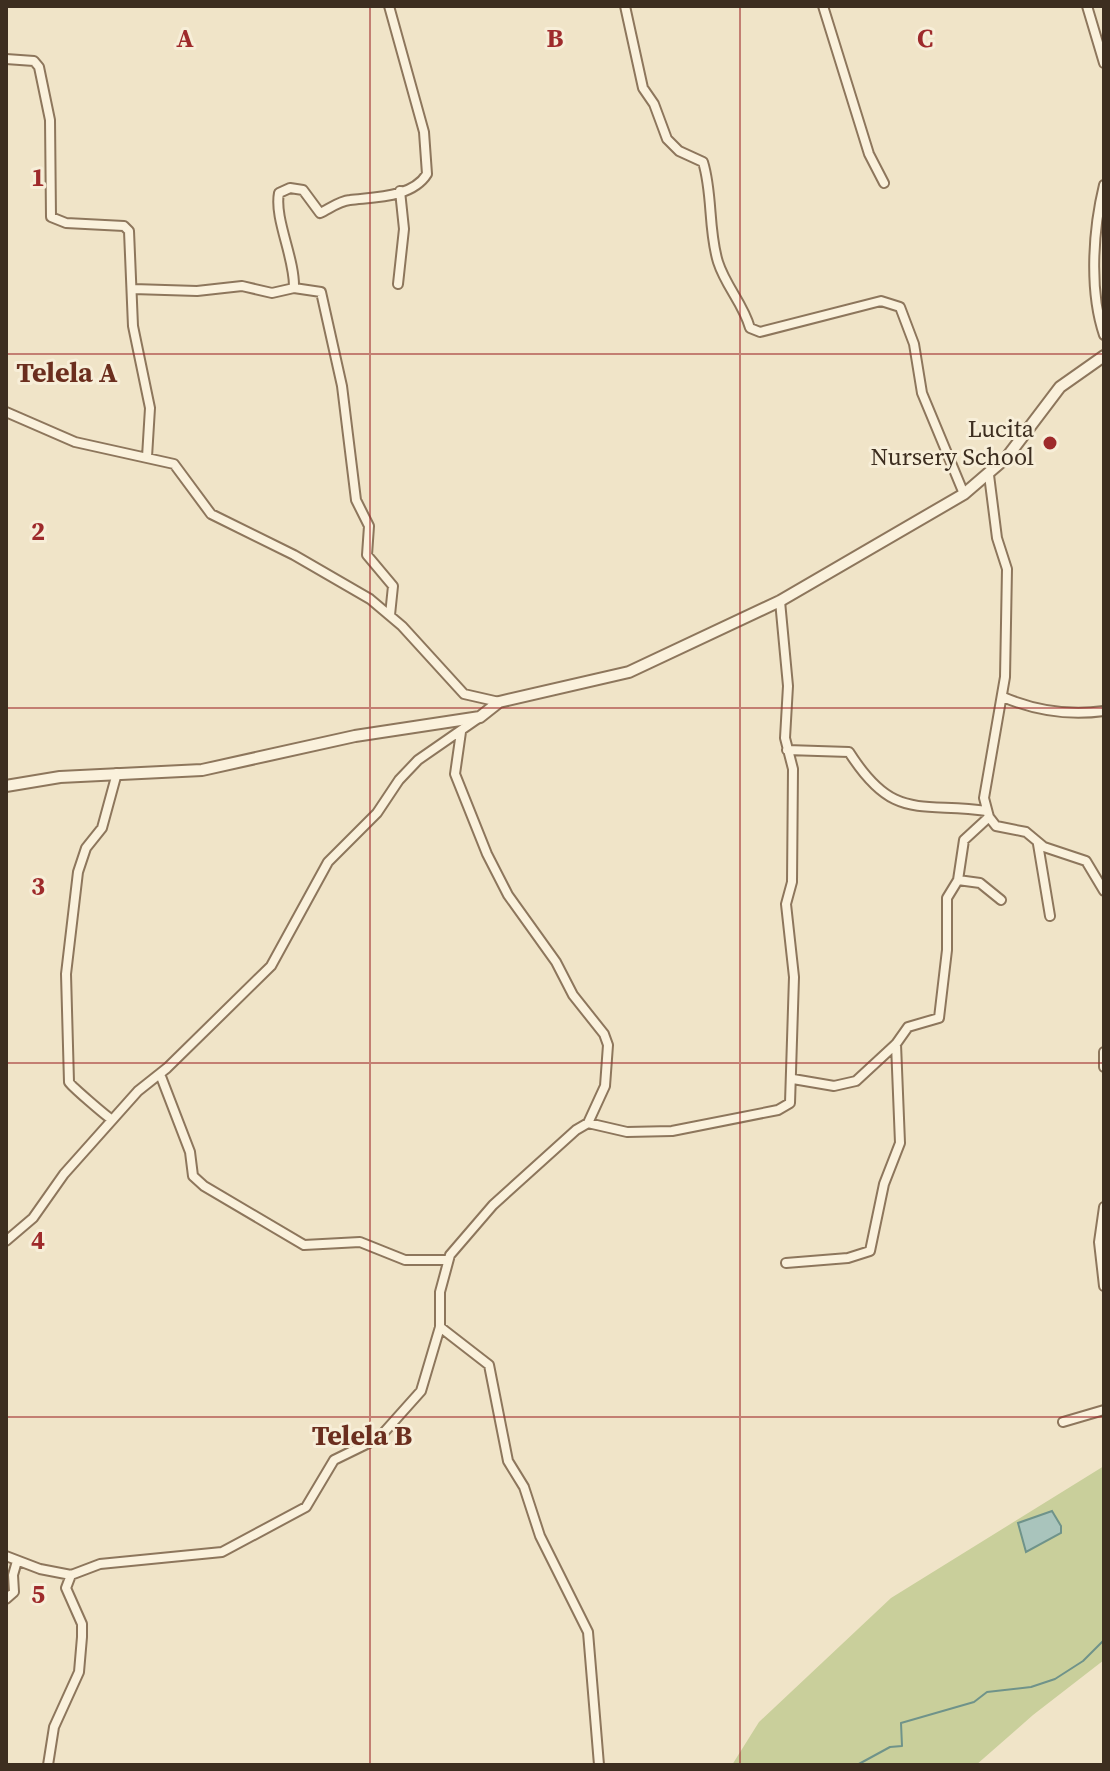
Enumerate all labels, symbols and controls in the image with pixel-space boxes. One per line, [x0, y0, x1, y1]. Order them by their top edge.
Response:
text: A [176, 20, 194, 56]
text: B [547, 20, 564, 56]
text: C [917, 20, 933, 56]
text: 1 [31, 159, 45, 195]
district label: Telela A [16, 353, 118, 391]
place label: Lucita Nursery School [871, 412, 1035, 473]
marker: Lucita Nursery School [1041, 434, 1059, 452]
text: 2 [31, 513, 45, 549]
text: 3 [31, 868, 45, 904]
text: 4 [31, 1222, 45, 1258]
district label: Telela B [312, 1416, 412, 1454]
text: 5 [31, 1576, 45, 1612]

